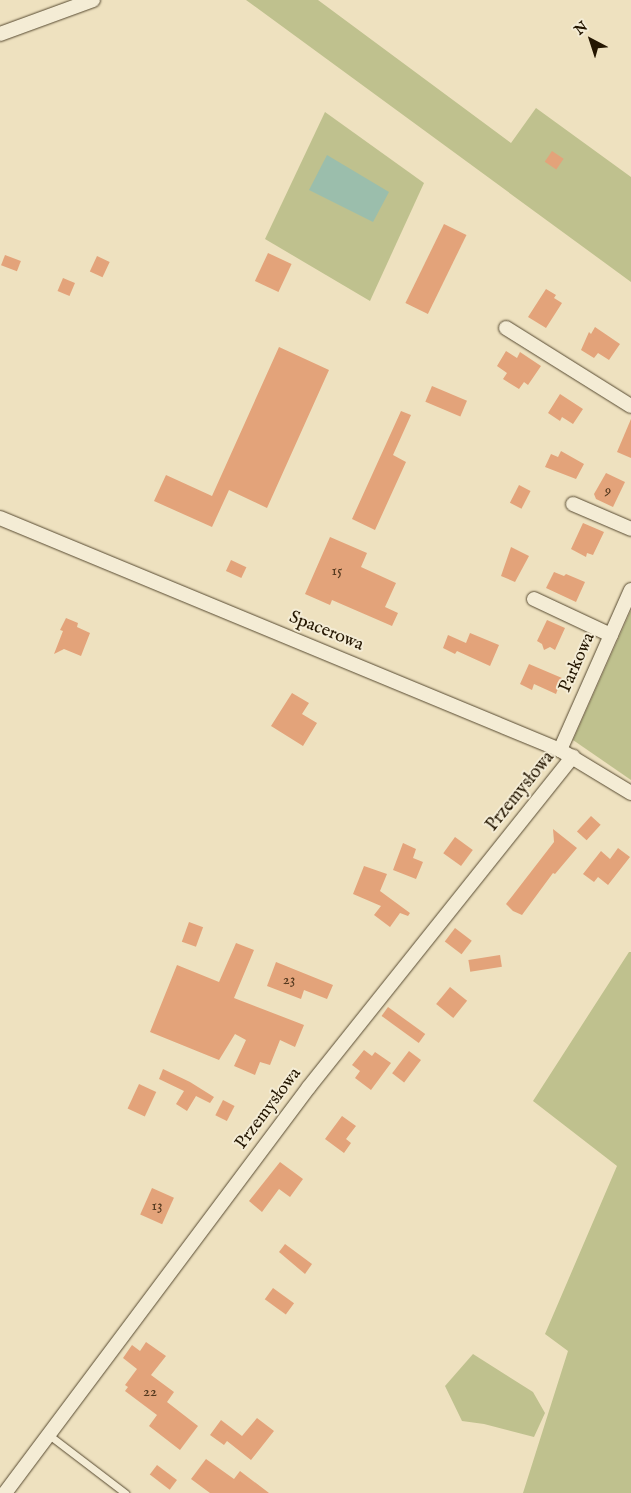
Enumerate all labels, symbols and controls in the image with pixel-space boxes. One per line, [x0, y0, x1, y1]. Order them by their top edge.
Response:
north arrow [566, 15, 616, 65]
text: N [571, 18, 592, 39]
house number: 9 [605, 482, 611, 500]
house number: 15 [331, 562, 343, 580]
street label: Spacerowa [286, 607, 366, 657]
street label: Parkowa [555, 630, 601, 696]
street label: Przemysłowa [482, 748, 560, 836]
house number: 23 [283, 971, 295, 989]
street label: Przemysłowa [231, 1064, 307, 1154]
house number: 13 [151, 1197, 163, 1215]
house number: 22 [143, 1383, 157, 1401]

